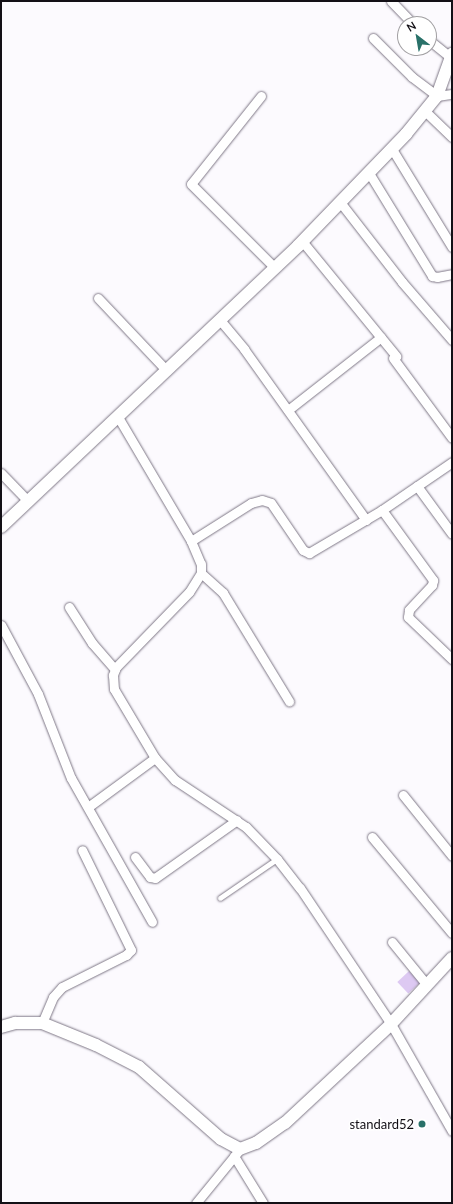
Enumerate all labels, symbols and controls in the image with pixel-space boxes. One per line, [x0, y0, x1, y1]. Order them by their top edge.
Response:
north arrow [397, 16, 437, 56]
text: N [404, 18, 418, 34]
place label: standard52 [349, 1116, 414, 1132]
marker: standard52 [417, 1119, 427, 1129]

